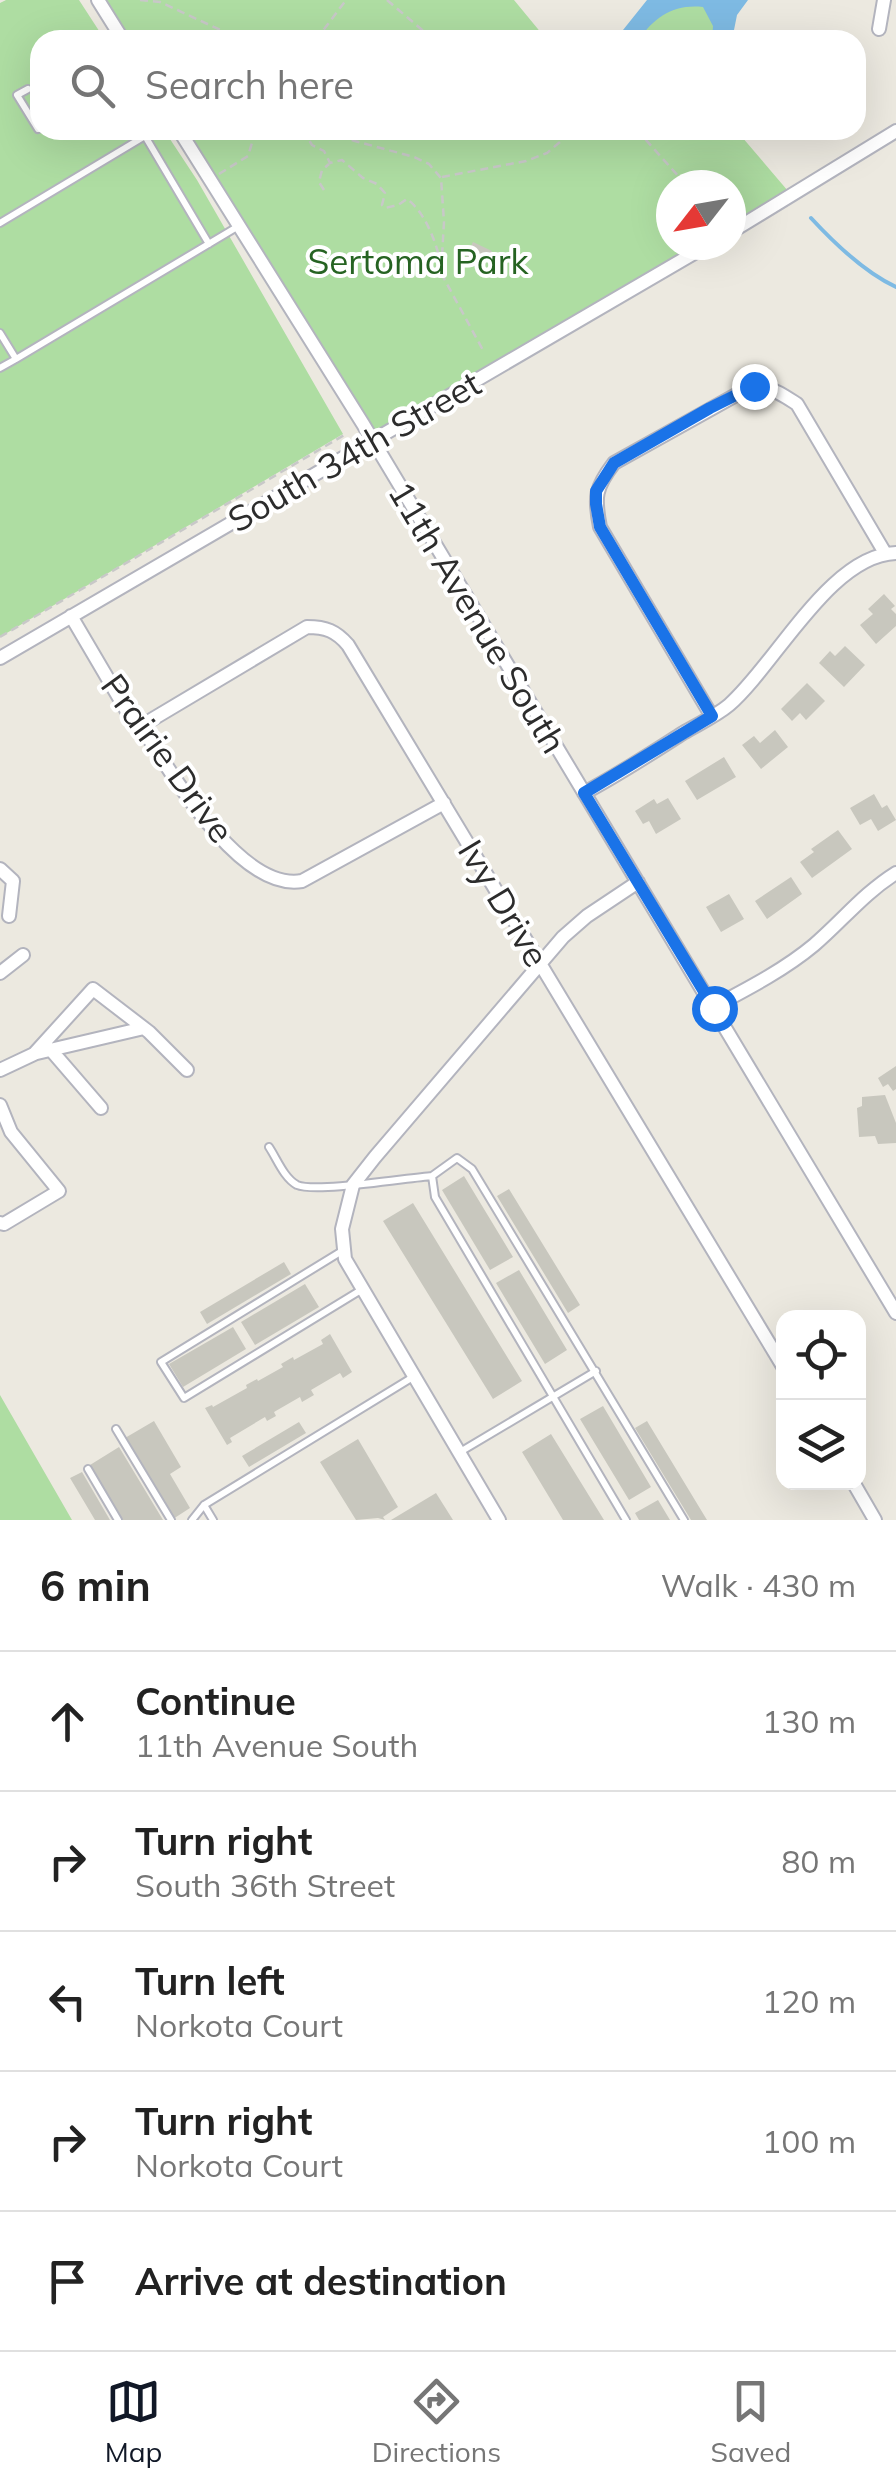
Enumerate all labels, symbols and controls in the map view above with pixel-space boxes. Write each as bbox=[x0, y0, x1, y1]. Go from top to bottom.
search box bbox=[30, 30, 866, 140]
icon: search bbox=[65, 58, 120, 113]
text: Search here bbox=[145, 61, 354, 109]
north arrow bbox=[656, 170, 746, 260]
park label: Sertoma Park bbox=[307, 239, 530, 283]
street label: South 34th Street bbox=[220, 361, 488, 541]
route end bbox=[732, 364, 778, 410]
street label: 11th Avenue South bbox=[379, 473, 577, 761]
street label: Prairie Drive bbox=[92, 665, 244, 851]
street label: Ivy Drive bbox=[449, 832, 559, 974]
route start bbox=[692, 986, 738, 1032]
map controls bbox=[776, 1310, 866, 1490]
button: locate bbox=[776, 1310, 866, 1400]
button: layers bbox=[776, 1400, 866, 1490]
text: 6 min bbox=[40, 1559, 151, 1612]
text: Walk · 430 m bbox=[661, 1565, 856, 1605]
text: Continue bbox=[135, 1677, 296, 1725]
icon: ahead bbox=[40, 1694, 95, 1749]
text: 130 m bbox=[762, 1701, 856, 1741]
text: 11th Avenue South bbox=[135, 1725, 418, 1765]
text: Turn right bbox=[135, 1817, 312, 1865]
icon: right bbox=[40, 1834, 95, 1889]
text: 80 m bbox=[781, 1841, 856, 1881]
text: South 36th Street bbox=[135, 1865, 395, 1905]
text: Turn left bbox=[135, 1957, 285, 2005]
icon: left bbox=[40, 1974, 95, 2029]
text: 120 m bbox=[762, 1981, 856, 2021]
text: Norkota Court bbox=[135, 2005, 343, 2045]
text: Turn right bbox=[135, 2097, 312, 2145]
icon: right bbox=[40, 2114, 95, 2169]
text: 100 m bbox=[762, 2121, 856, 2161]
text: Norkota Court bbox=[135, 2145, 343, 2185]
icon: arrive bbox=[40, 2254, 95, 2309]
text: Arrive at destination bbox=[135, 2257, 507, 2305]
tab: Map bbox=[105, 2374, 162, 2469]
tab: Directions bbox=[372, 2374, 501, 2469]
tab: Saved bbox=[710, 2374, 791, 2469]

